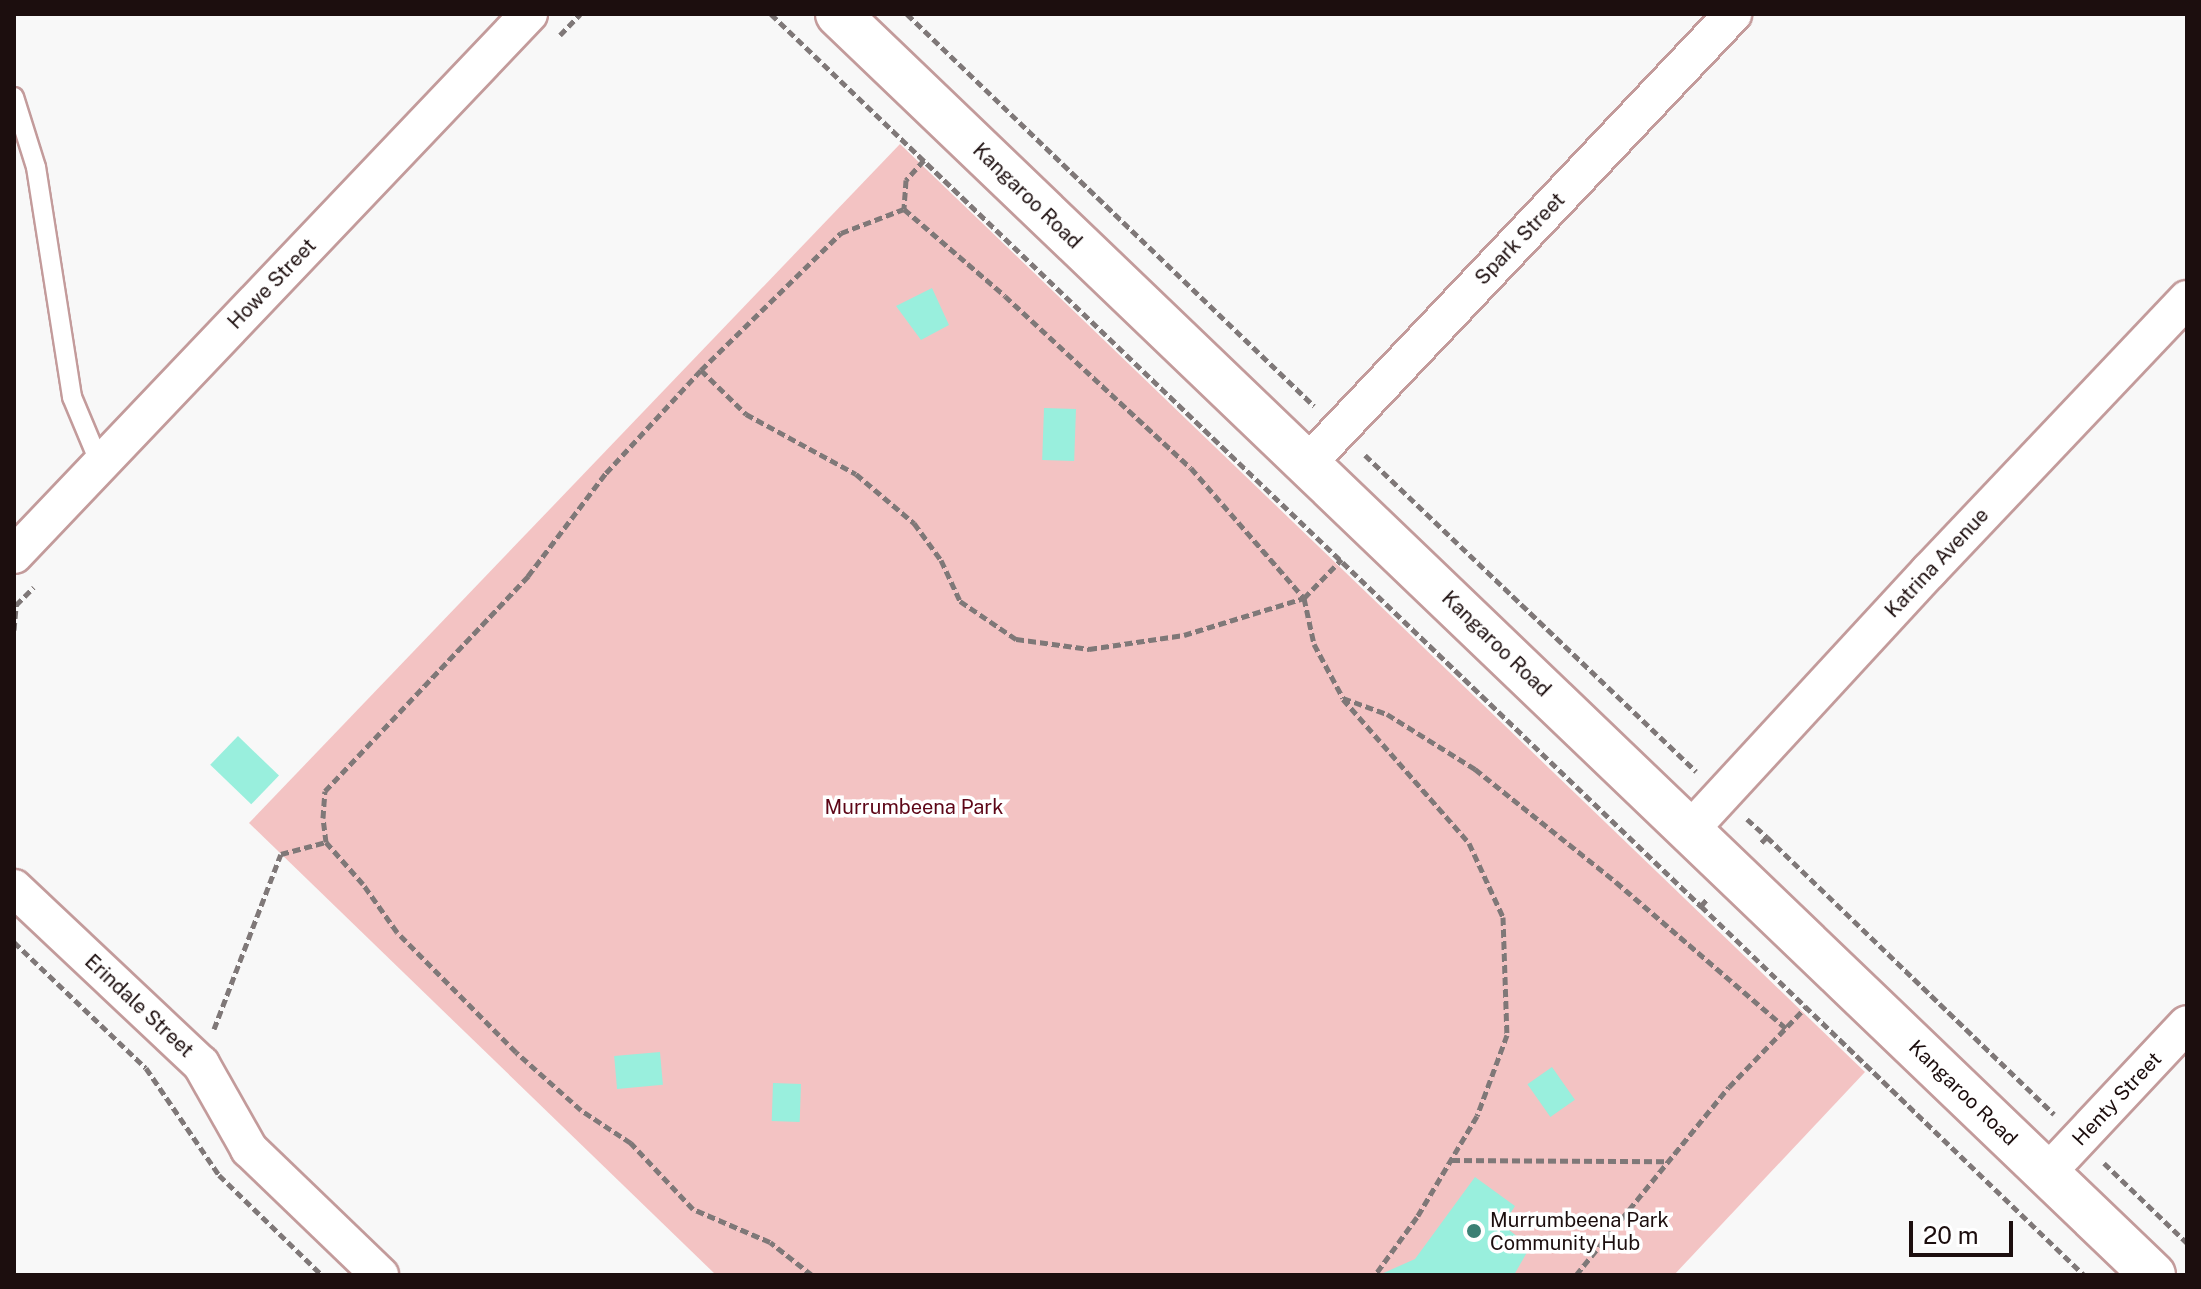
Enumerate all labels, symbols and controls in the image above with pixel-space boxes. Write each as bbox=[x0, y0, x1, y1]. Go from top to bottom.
street label: Kangaroo Road bbox=[968, 138, 1086, 254]
street label: Spark Street bbox=[1470, 188, 1570, 290]
street label: Howe Street bbox=[223, 234, 321, 334]
street label: Katrina Avenue bbox=[1880, 503, 1994, 623]
street label: Kangaroo Road bbox=[1437, 586, 1555, 702]
park label: Murrumbeena Park bbox=[825, 795, 1003, 819]
street label: Erindale Street bbox=[80, 950, 198, 1062]
street label: Kangaroo Road bbox=[1904, 1035, 2022, 1151]
street label: Henty Street bbox=[2068, 1047, 2166, 1151]
scale bar bbox=[1913, 1205, 2017, 1255]
place label: Murrumbeena Park Community Hub bbox=[1490, 1208, 1669, 1255]
text: 20 m bbox=[1923, 1221, 1979, 1249]
marker: Murrumbeena Park Community Hub bbox=[1465, 1222, 1483, 1240]

